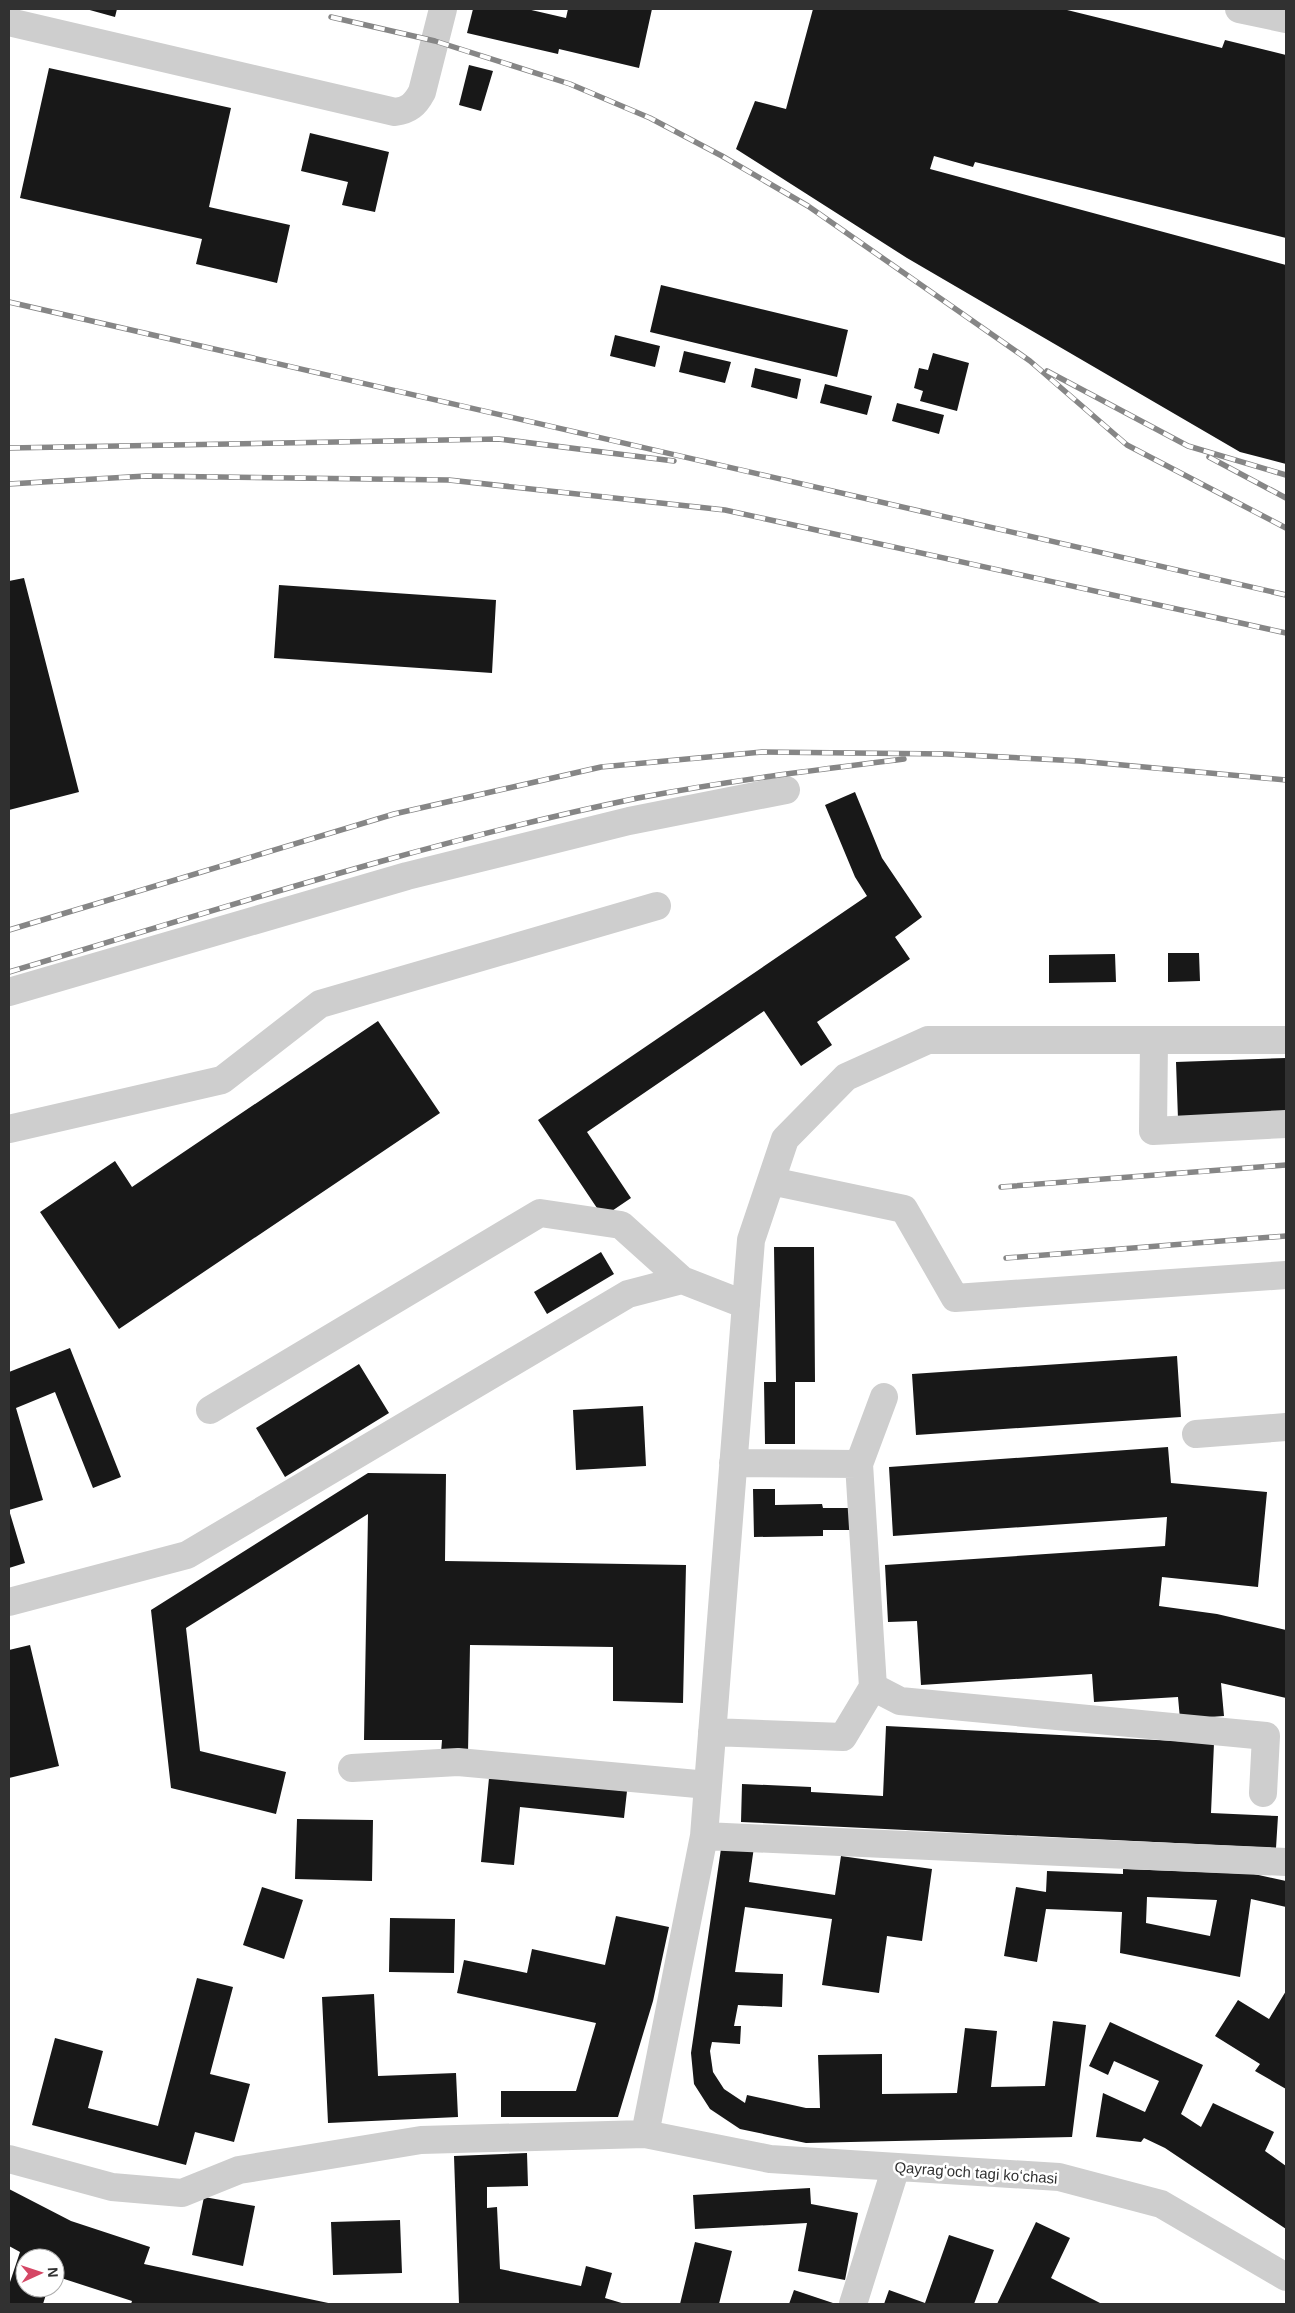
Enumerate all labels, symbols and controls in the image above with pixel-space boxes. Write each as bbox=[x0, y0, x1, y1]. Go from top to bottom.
street label: Qayragʻoch tagi koʻchasi bbox=[894, 2158, 1058, 2187]
north arrow bbox=[15, 2248, 65, 2298]
text: N bbox=[45, 2267, 61, 2278]

